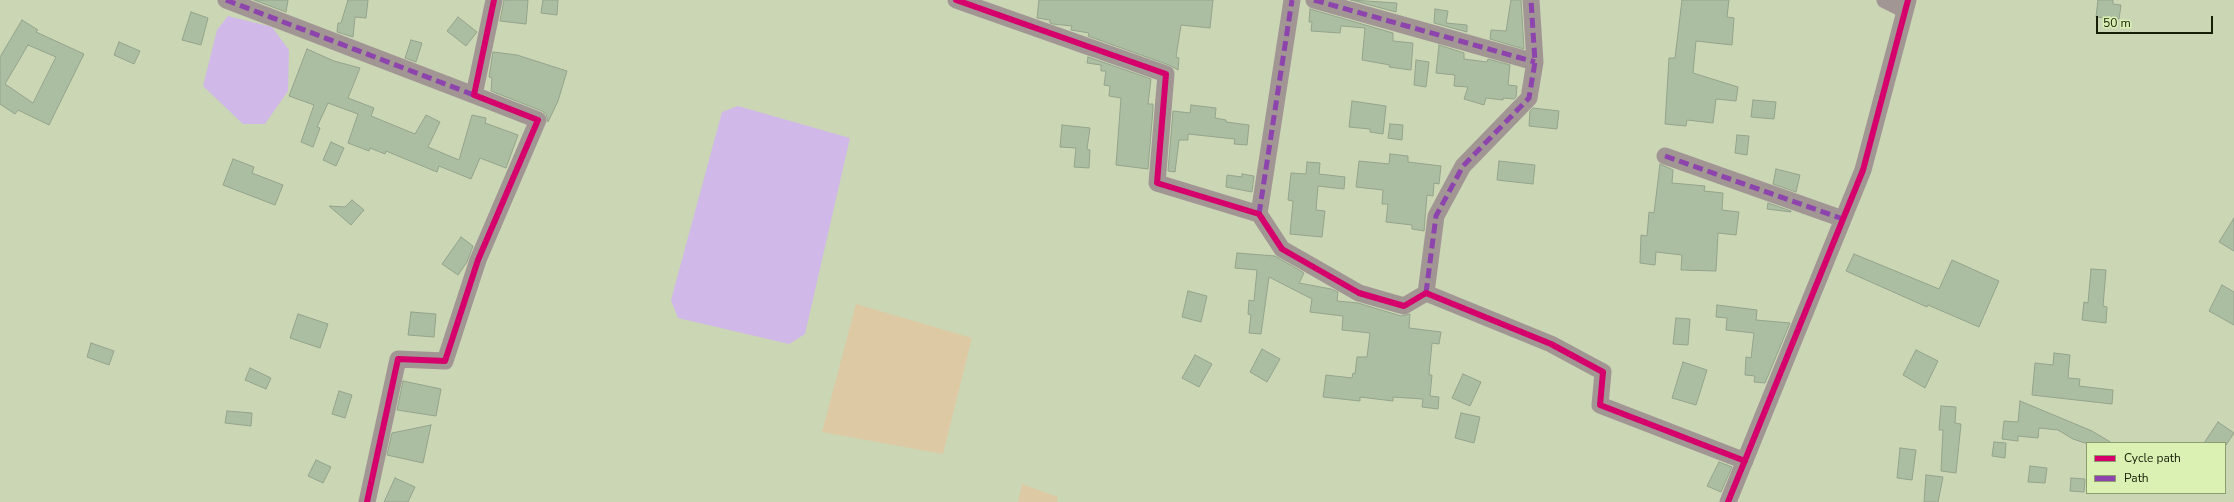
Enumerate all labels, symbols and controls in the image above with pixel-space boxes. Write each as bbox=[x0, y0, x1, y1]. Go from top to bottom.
scale bar bbox=[2098, 8, 2215, 34]
text: 50 m bbox=[2103, 15, 2131, 31]
legend bbox=[2086, 442, 2226, 494]
text: Cycle path bbox=[2124, 450, 2181, 466]
text: Path bbox=[2124, 470, 2149, 486]

